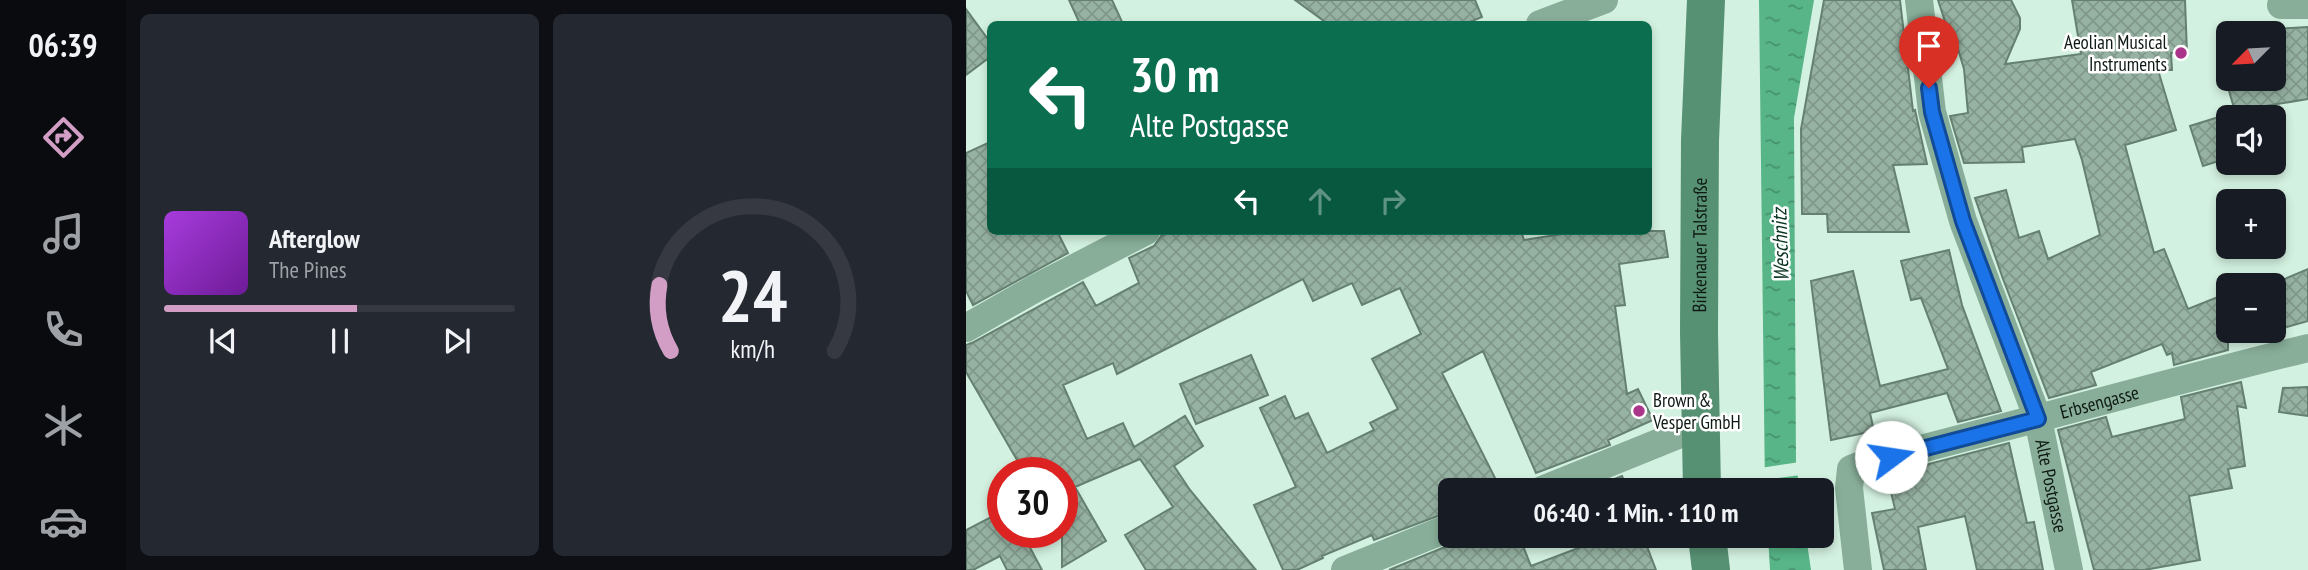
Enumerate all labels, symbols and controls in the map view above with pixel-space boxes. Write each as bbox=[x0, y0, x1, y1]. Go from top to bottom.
pin bbox=[1899, 16, 1959, 88]
north arrow bbox=[2216, 21, 2286, 91]
map controls bbox=[2216, 21, 2286, 343]
text: 06:39 bbox=[28, 24, 98, 66]
icon: arrive bbox=[1910, 27, 1948, 65]
place label: Aeolian Musical Instruments bbox=[2064, 30, 2168, 76]
text: 30 m bbox=[1130, 42, 1219, 106]
marker: Aeolian Musical Instruments bbox=[2173, 45, 2189, 61]
icon: left bbox=[1015, 49, 1106, 140]
text: Alte Postgasse bbox=[1130, 104, 1289, 146]
button: sound bbox=[2216, 105, 2286, 175]
icon: directions bbox=[39, 113, 88, 162]
street label: Birkenauer Talstraße bbox=[1687, 177, 1712, 312]
icon: left bbox=[1228, 182, 1266, 220]
icon: ahead bbox=[1301, 182, 1339, 220]
icon: right bbox=[1374, 182, 1412, 220]
button: + bbox=[2216, 189, 2286, 259]
water label: Weschnitz bbox=[1765, 206, 1795, 282]
icon: music bbox=[39, 209, 88, 258]
text: Afterglow bbox=[269, 222, 360, 255]
text: 24 bbox=[718, 247, 787, 341]
text: The Pines bbox=[269, 255, 347, 284]
button: − bbox=[2216, 273, 2286, 343]
icon: phone bbox=[39, 305, 88, 354]
icon: previous bbox=[204, 322, 242, 360]
icon: pause bbox=[321, 322, 359, 360]
icon: next bbox=[438, 322, 476, 360]
text: km/h bbox=[730, 333, 775, 365]
street label: Erbsengasse bbox=[2057, 380, 2142, 424]
place label: Brown & Vesper GmbH bbox=[1652, 388, 1741, 434]
icon: climate bbox=[39, 401, 88, 450]
marker: Brown & Vesper GmbH bbox=[1631, 403, 1647, 419]
position arrow bbox=[1854, 420, 1928, 494]
street label: Alte Postgasse bbox=[2030, 437, 2073, 535]
speed limit sign: 30 bbox=[987, 457, 1078, 548]
text: 06:40 · 1 Min. · 110 m bbox=[1534, 496, 1738, 529]
icon: car bbox=[39, 497, 88, 546]

